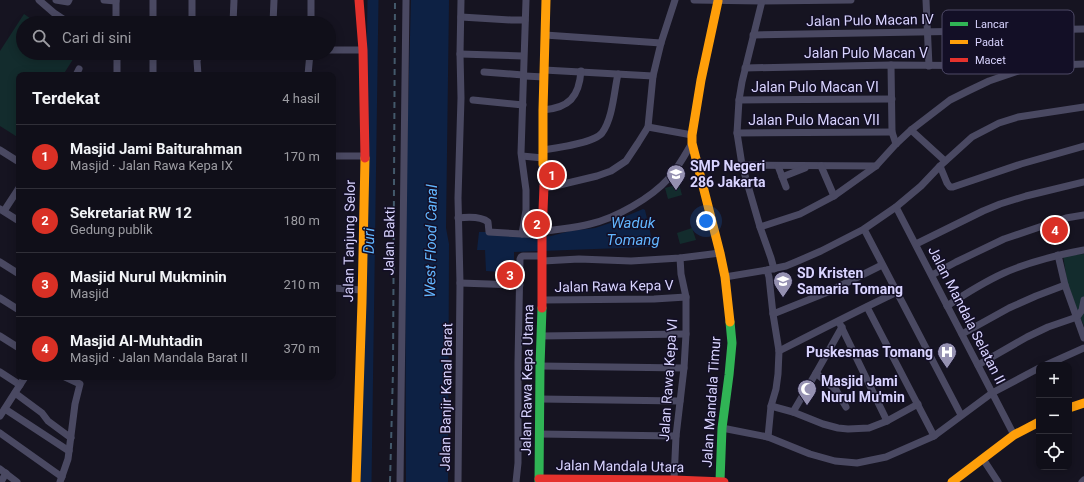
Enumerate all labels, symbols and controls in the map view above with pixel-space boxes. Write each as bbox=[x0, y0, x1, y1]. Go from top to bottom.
legend bbox=[942, 10, 1074, 74]
street label: Jalan Pulo Macan IV bbox=[806, 11, 934, 29]
search box bbox=[16, 16, 336, 60]
text: Lancar bbox=[975, 18, 1009, 31]
icon: search bbox=[30, 27, 52, 49]
text: Cari di sini bbox=[62, 29, 132, 47]
text: Padat bbox=[975, 36, 1004, 49]
street label: Jalan Pulo Macan V bbox=[804, 45, 928, 61]
text: Macet bbox=[975, 54, 1006, 67]
street label: Jalan Pulo Macan VI bbox=[751, 79, 879, 95]
text: Terdekat bbox=[32, 88, 100, 108]
text: 4 hasil bbox=[282, 91, 320, 106]
street label: Jalan Pulo Macan VII bbox=[748, 112, 880, 128]
text: Masjid Jami Baiturahman bbox=[70, 140, 242, 158]
text: 1 bbox=[41, 149, 49, 164]
text: 170 m bbox=[283, 149, 320, 164]
text: Masjid · Jalan Rawa Kepa IX bbox=[70, 158, 233, 173]
place label: SMP Negeri 286 Jakarta bbox=[690, 158, 766, 190]
pin: 1 bbox=[539, 160, 565, 190]
school or university icon: SMP Negeri 286 Jakarta bbox=[665, 163, 687, 191]
street label: Jalan Tanjung Selor bbox=[340, 180, 358, 302]
water label: West Flood Canal bbox=[421, 184, 441, 298]
text: Sekretariat RW 12 bbox=[70, 204, 192, 222]
street label: Jalan Bakti bbox=[380, 206, 398, 276]
pin: 2 bbox=[524, 209, 550, 239]
your location bbox=[696, 211, 716, 231]
text: 2 bbox=[41, 213, 49, 228]
text: 180 m bbox=[283, 213, 320, 228]
water label: Waduk Tomang bbox=[606, 214, 660, 249]
pin: 4 bbox=[1042, 215, 1068, 245]
text: Gedung publik bbox=[70, 222, 153, 237]
water label: Duri bbox=[360, 227, 378, 254]
street label: Jalan Mandala Selatan II bbox=[925, 243, 1009, 387]
pin: 3 bbox=[497, 260, 523, 290]
place label: SD Kristen Samaria Tomang bbox=[797, 265, 903, 297]
text: Masjid Nurul Mukminin bbox=[70, 268, 227, 286]
school or university icon: SD Kristen Samaria Tomang bbox=[772, 270, 794, 298]
text: 3 bbox=[41, 277, 49, 292]
text: 210 m bbox=[283, 277, 320, 292]
street label: Jalan Rawa Kepa V bbox=[554, 277, 674, 295]
text: Masjid bbox=[70, 286, 109, 301]
street label: Jalan Rawa Kepa Utama bbox=[518, 304, 536, 456]
street label: Jalan Rawa Kepa VI bbox=[656, 318, 680, 442]
street label: Jalan Banjir Kanal Barat bbox=[437, 322, 455, 471]
text: Masjid Al-Muhtadin bbox=[70, 332, 203, 350]
street label: Jalan Mandala Timur bbox=[698, 336, 724, 468]
text: 4 bbox=[41, 341, 49, 356]
text: 370 m bbox=[283, 341, 320, 356]
hospital icon: Puskesmas Tomang bbox=[936, 341, 958, 369]
place label: Puskesmas Tomang bbox=[806, 344, 933, 360]
text: Masjid · Jalan Mandala Barat II bbox=[70, 350, 248, 365]
map controls bbox=[1036, 362, 1072, 470]
button: + bbox=[1036, 362, 1072, 398]
place label: Masjid Jami Nurul Mu'min bbox=[821, 373, 905, 405]
mosque icon: Masjid Jami Nurul Mu'min bbox=[796, 378, 818, 406]
button: − bbox=[1036, 398, 1072, 434]
button: locate bbox=[1036, 434, 1072, 470]
street label: Jalan Mandala Utara bbox=[556, 457, 684, 475]

